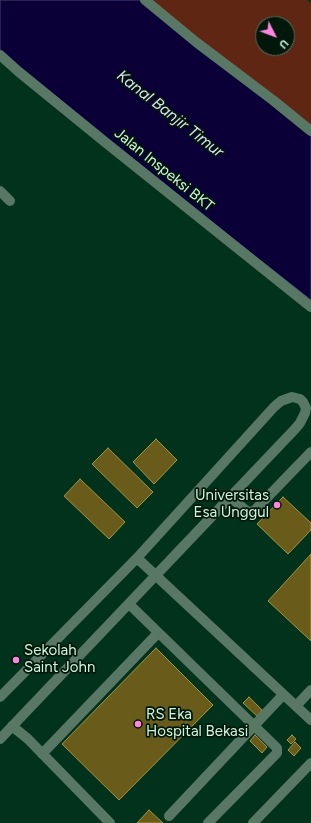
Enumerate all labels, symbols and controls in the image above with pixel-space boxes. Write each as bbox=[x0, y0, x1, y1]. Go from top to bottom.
north arrow bbox=[255, 16, 295, 56]
text: U bbox=[276, 36, 291, 51]
water label: Kanal Banjir Timur bbox=[113, 66, 227, 162]
street label: Jalan Inspeksi BKT bbox=[111, 124, 217, 216]
place label: Universitas Esa Unggul bbox=[194, 487, 269, 522]
marker: Universitas Esa Unggul bbox=[272, 500, 282, 510]
place label: Sekolah Saint John bbox=[24, 642, 95, 677]
marker: Sekolah Saint John bbox=[11, 655, 21, 665]
place label: RS Eka Hospital Bekasi bbox=[146, 706, 248, 741]
marker: RS Eka Hospital Bekasi bbox=[133, 719, 143, 729]

